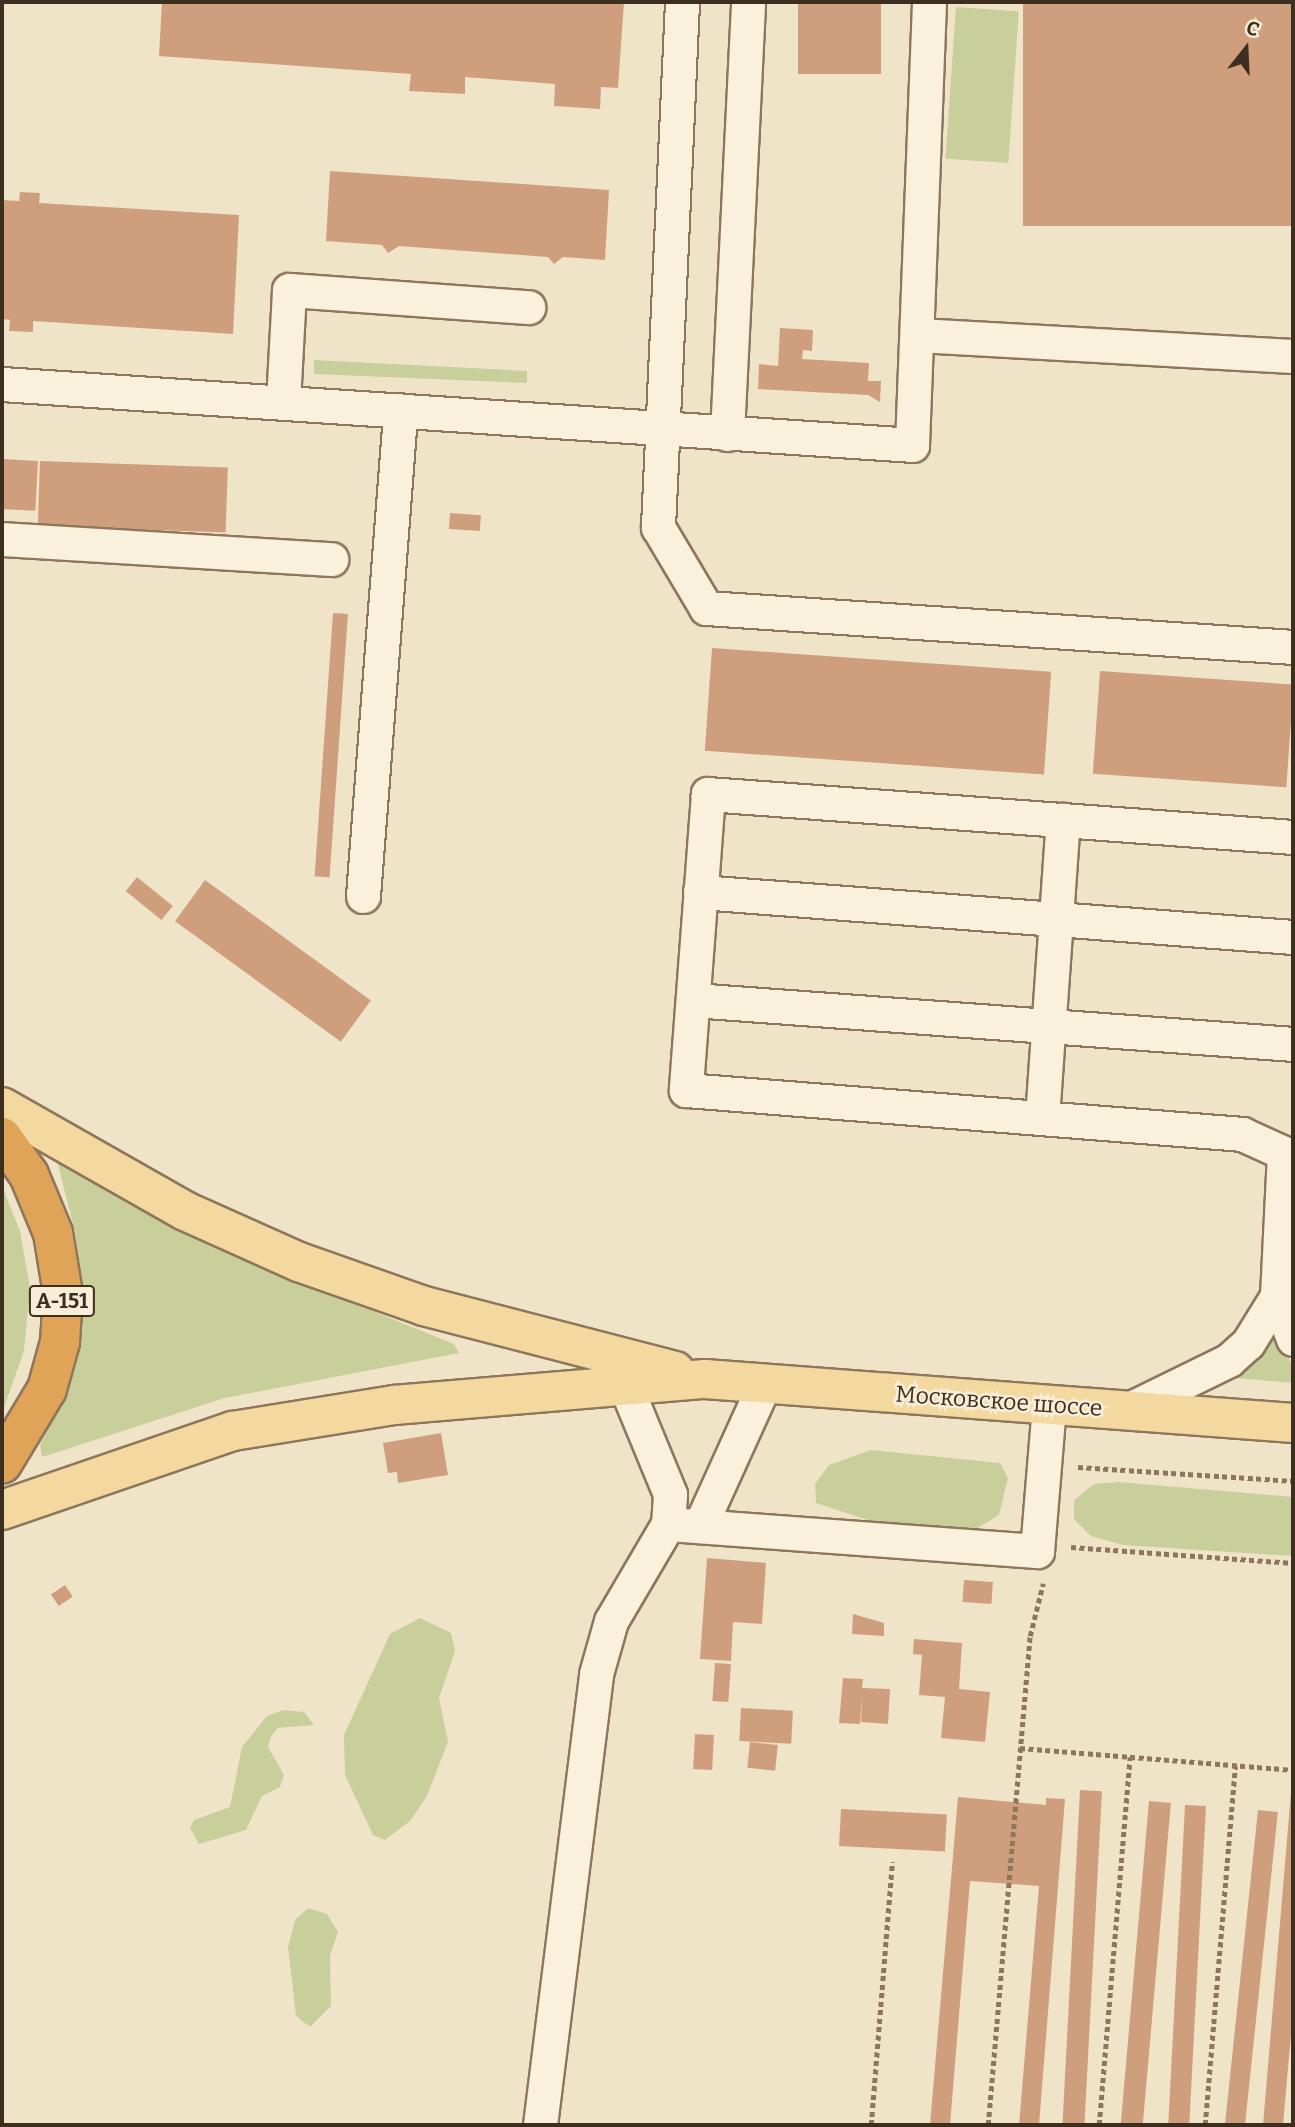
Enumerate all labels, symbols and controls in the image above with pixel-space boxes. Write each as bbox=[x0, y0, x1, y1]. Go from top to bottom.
north arrow bbox=[1211, 14, 1281, 84]
text: С bbox=[1243, 16, 1262, 41]
road number: А-151 bbox=[29, 1284, 95, 1318]
street label: Московское шоссе bbox=[895, 1380, 1103, 1422]

